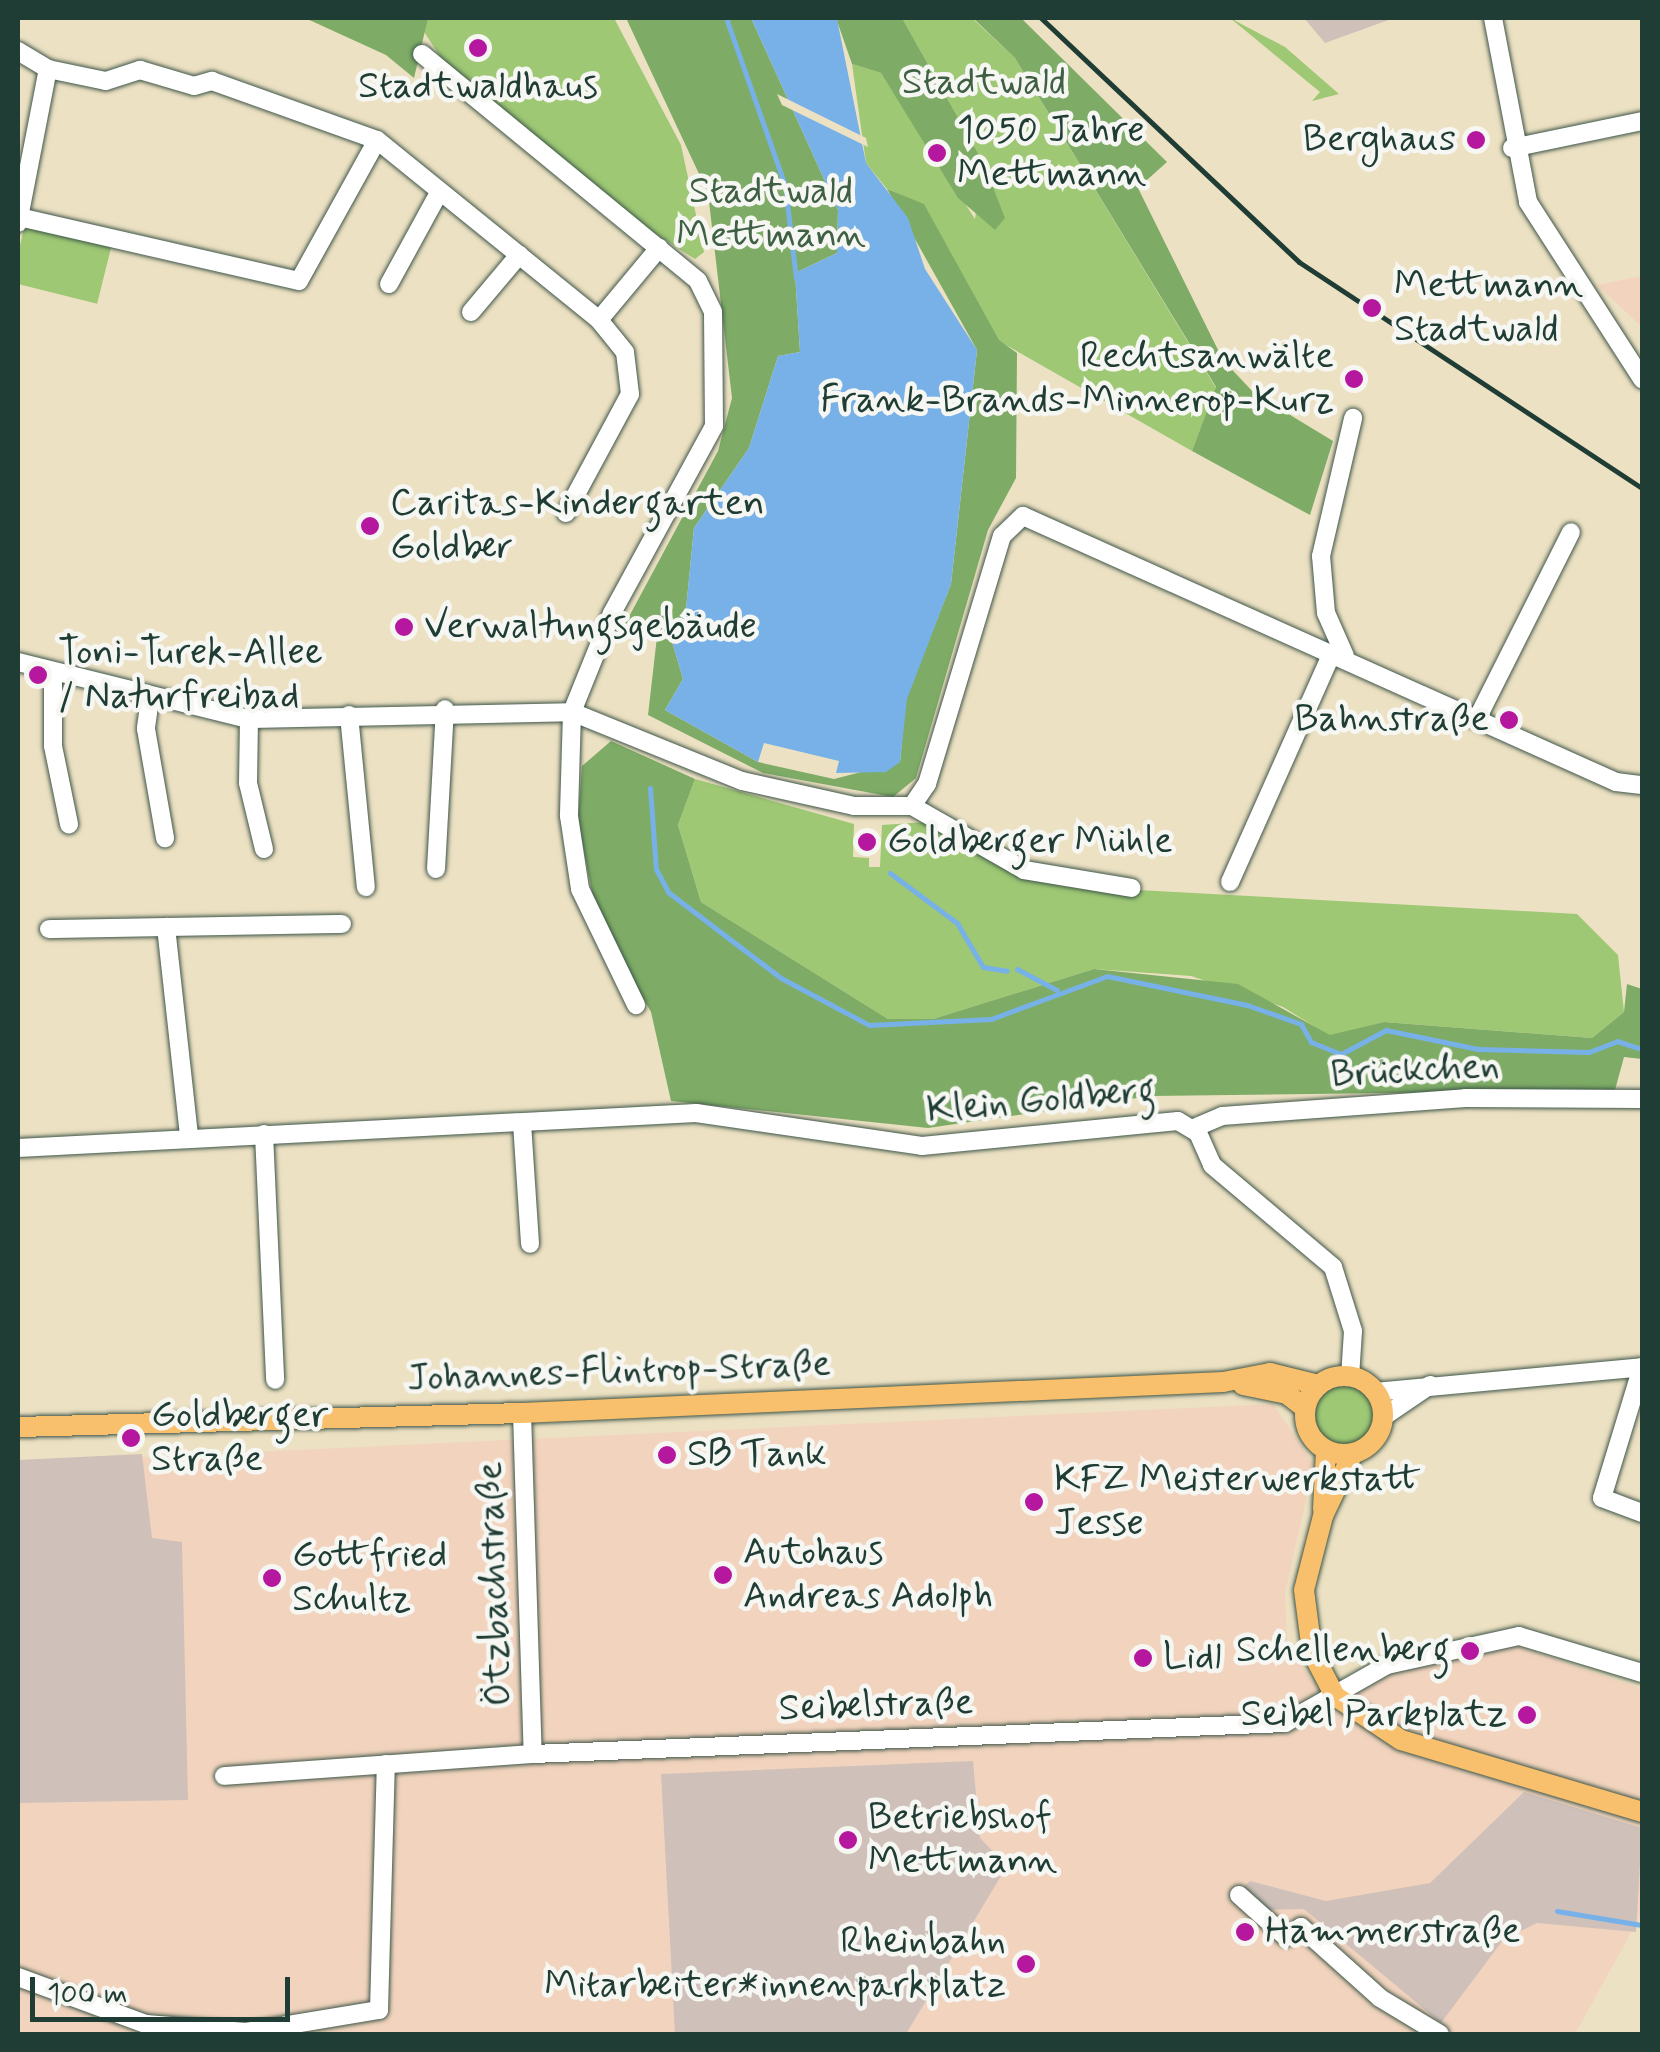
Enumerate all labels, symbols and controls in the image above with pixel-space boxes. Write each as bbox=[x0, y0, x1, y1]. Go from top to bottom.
marker: Stadtwaldhaus bbox=[467, 37, 489, 59]
park label: Stadtwald bbox=[902, 60, 1066, 106]
place label: Stadtwaldhaus bbox=[358, 64, 598, 110]
place label: 1050 Jahre Mettmann bbox=[957, 108, 1146, 198]
place label: Berghaus bbox=[1303, 117, 1456, 163]
marker: Berghaus bbox=[1465, 129, 1487, 151]
marker: 1050 Jahre Mettmann bbox=[926, 142, 948, 164]
park label: Stadtwald Mettmann bbox=[676, 169, 866, 258]
place label: Mettmann Stadtwald bbox=[1394, 263, 1583, 352]
marker: Mettmann Stadtwald bbox=[1359, 295, 1385, 321]
place label: Rechtsanwälte Frank-Brands-Minnerop-Kurz bbox=[820, 334, 1334, 424]
marker: Rechtsanwälte Frank-Brands-Minnerop-Kurz bbox=[1343, 368, 1365, 390]
place label: Caritas-Kindergarten Goldber bbox=[390, 481, 765, 570]
marker: Caritas-Kindergarten Goldber bbox=[359, 515, 381, 537]
place label: Verwaltungsgebäude bbox=[424, 604, 757, 650]
marker: Verwaltungsgebäude bbox=[393, 616, 415, 638]
place label: Toni-Turek-Allee / Naturfreibad bbox=[58, 630, 323, 719]
marker: Toni-Turek-Allee / Naturfreibad bbox=[27, 664, 49, 686]
place label: Bahnstraße bbox=[1294, 697, 1489, 743]
marker: Bahnstraße bbox=[1498, 709, 1520, 731]
place label: Goldberger Mühle bbox=[887, 819, 1173, 865]
marker: Goldberger Mühle bbox=[856, 831, 878, 853]
street label: Brückchen bbox=[1329, 1044, 1501, 1098]
street label: Klein Goldberg bbox=[923, 1068, 1159, 1134]
street label: Johannes-Flintrop-Straße bbox=[406, 1342, 832, 1402]
place label: Goldberger Straße bbox=[151, 1393, 328, 1482]
marker: Goldberger Straße bbox=[120, 1427, 142, 1449]
place label: SB Tank bbox=[687, 1432, 818, 1478]
marker: SB Tank bbox=[656, 1444, 678, 1466]
place label: KFZ Meisterwerkstatt Jesse bbox=[1054, 1457, 1421, 1546]
street label: Ötzbachstraße bbox=[468, 1461, 522, 1707]
marker: KFZ Meisterwerkstatt Jesse bbox=[1023, 1491, 1045, 1513]
place label: Autohaus Andreas Adolph bbox=[743, 1530, 992, 1620]
place label: Gottfried Schultz bbox=[292, 1533, 447, 1622]
marker: Autohaus Andreas Adolph bbox=[712, 1564, 734, 1586]
marker: Gottfried Schultz bbox=[261, 1567, 283, 1589]
place label: Schellenberg bbox=[1236, 1628, 1450, 1674]
place label: Lidl bbox=[1163, 1635, 1222, 1681]
marker: Schellenberg bbox=[1459, 1640, 1481, 1662]
marker: Lidl bbox=[1132, 1647, 1154, 1669]
street label: Seibelstraße bbox=[778, 1680, 974, 1732]
place label: Seibel Parkplatz bbox=[1249, 1692, 1507, 1738]
marker: Seibel Parkplatz bbox=[1516, 1704, 1538, 1726]
place label: Betriebshof Mettmann bbox=[868, 1795, 1057, 1885]
marker: Betriebshof Mettmann bbox=[837, 1829, 859, 1851]
place label: Hammerstraße bbox=[1265, 1909, 1521, 1955]
place label: Rheinbahn Mitarbeiter*innenparkplatz bbox=[544, 1919, 1006, 2008]
marker: Hammerstraße bbox=[1234, 1921, 1256, 1943]
marker: Rheinbahn Mitarbeiter*innenparkplatz bbox=[1015, 1953, 1037, 1975]
scale bar bbox=[35, 1957, 295, 2019]
text: 100 m bbox=[47, 1975, 128, 2014]

